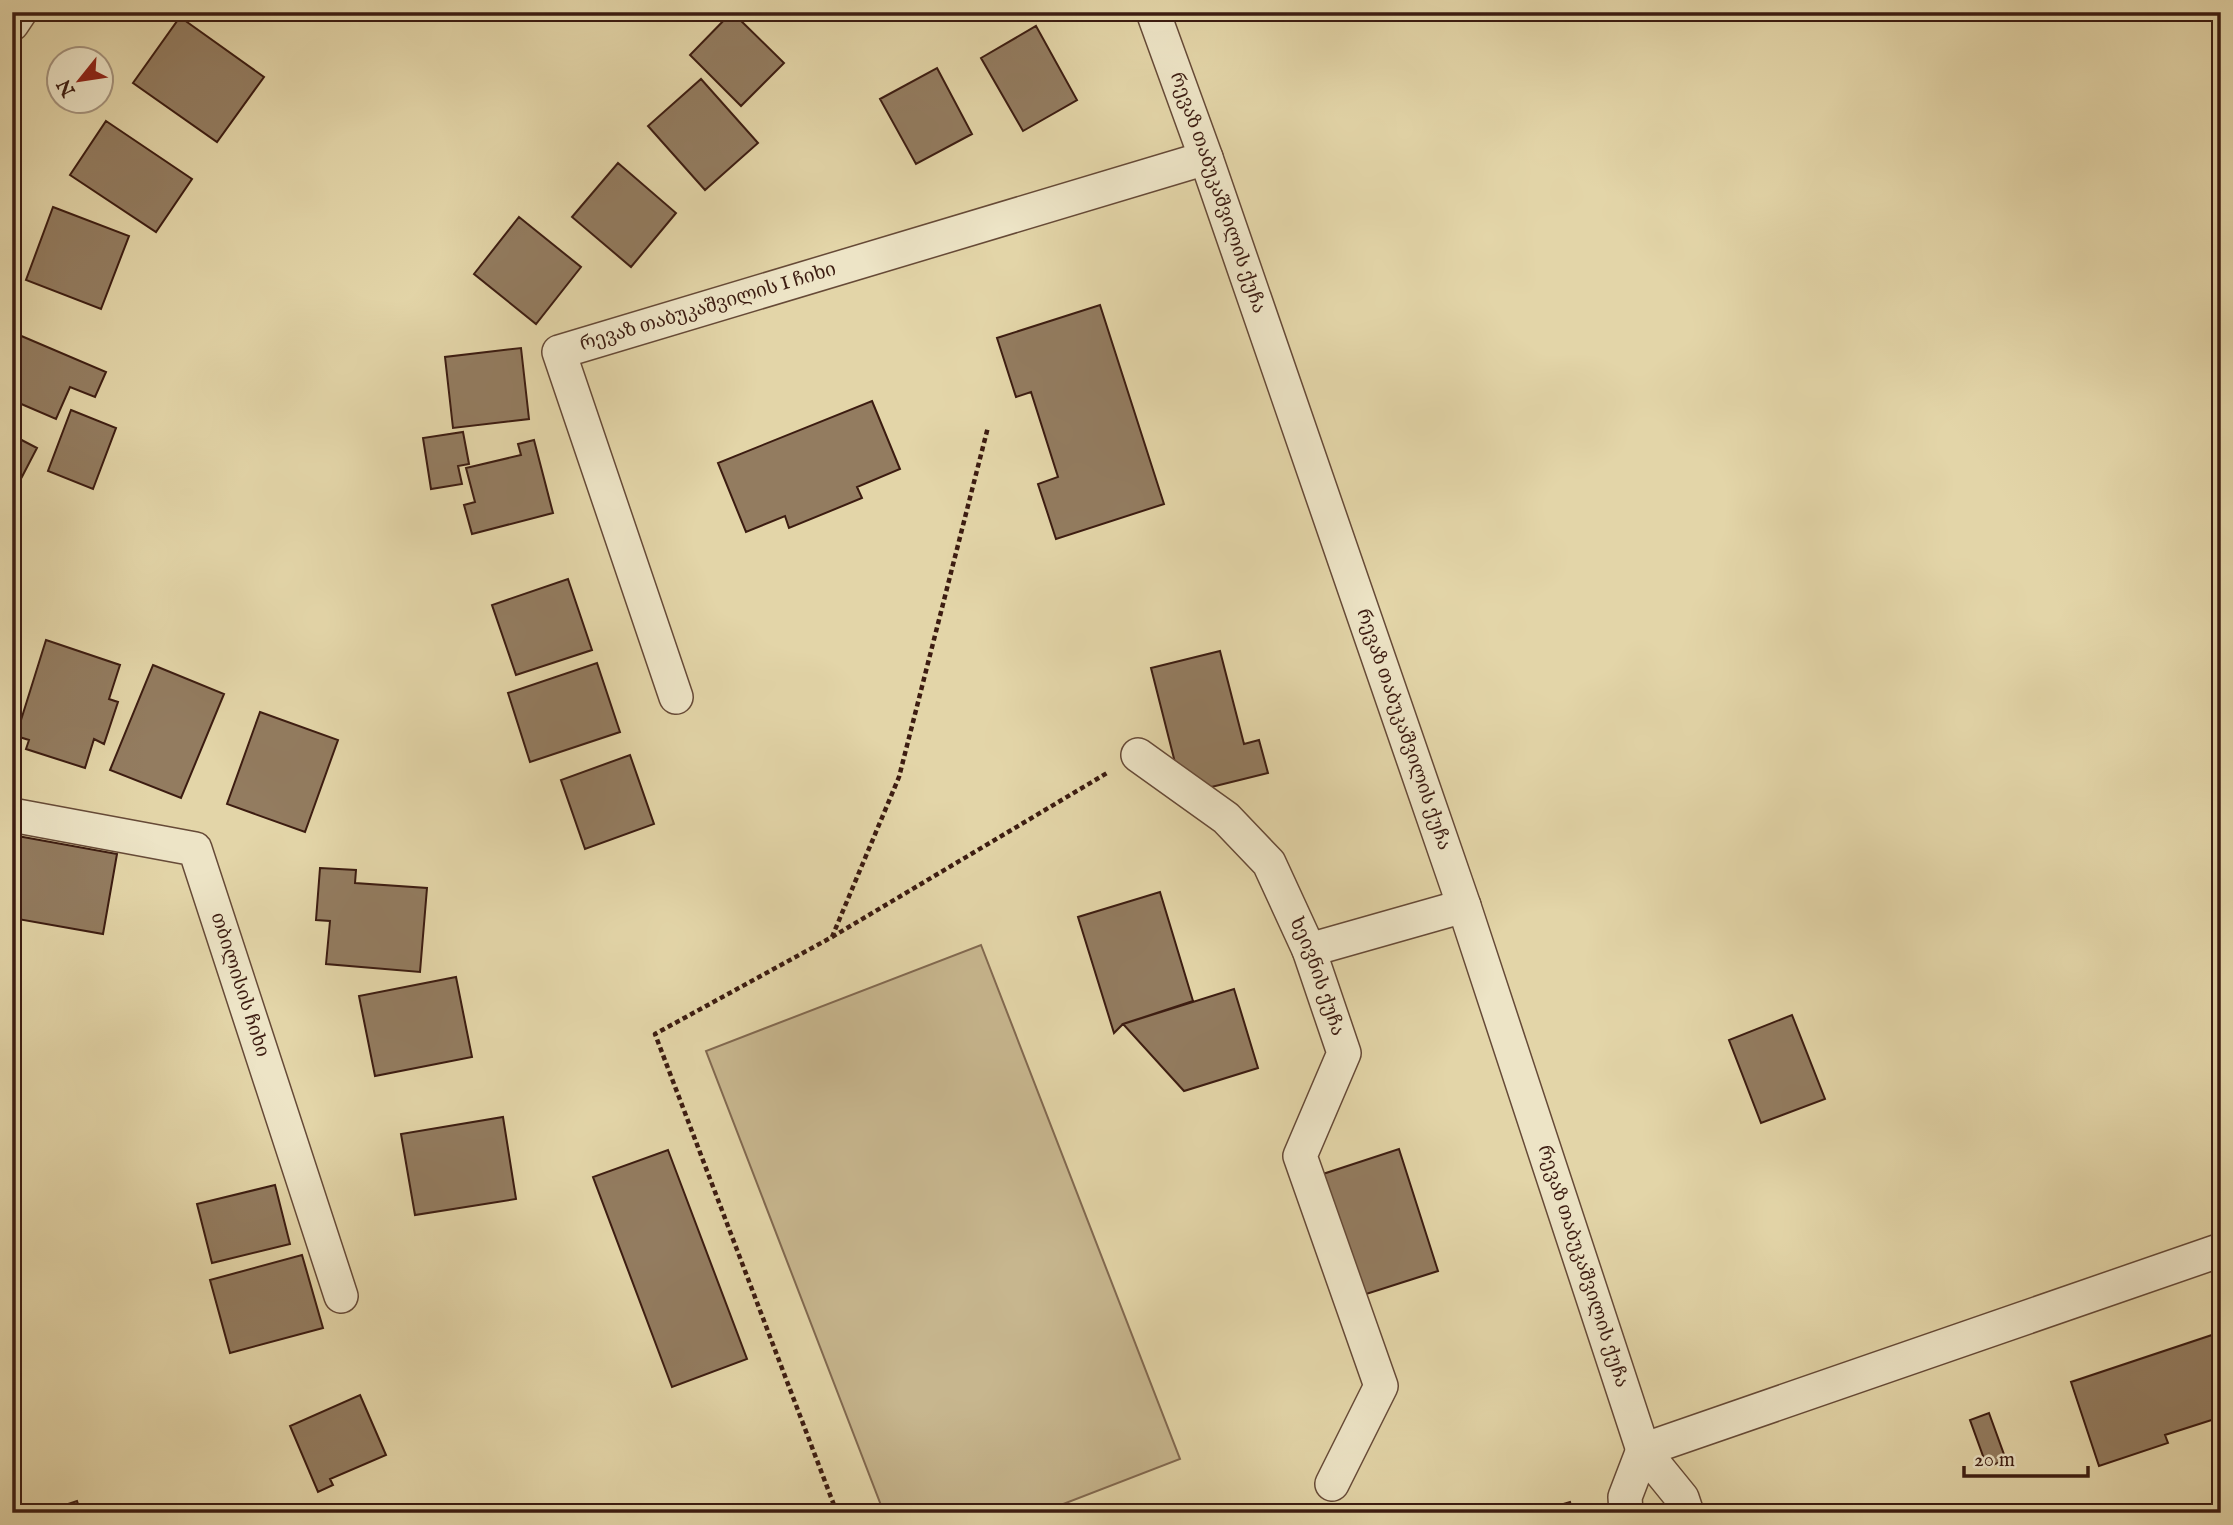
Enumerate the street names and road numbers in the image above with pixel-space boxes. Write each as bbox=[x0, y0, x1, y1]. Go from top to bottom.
street label: რევაზ თაბუკაშვილის ქუჩა bbox=[1164, 69, 1271, 317]
street label: რევაზ თაბუკაშვილის I ჩიხი bbox=[577, 258, 839, 357]
street label: რევაზ თაბუკაშვილის ქუჩა bbox=[1350, 606, 1456, 854]
street label: თბილისის ჩიხი bbox=[205, 909, 274, 1060]
street label: ხეივნის ქუჩა bbox=[1284, 913, 1349, 1039]
street label: რევაზ თაბუკაშვილის ქუჩა bbox=[1532, 1142, 1634, 1391]

